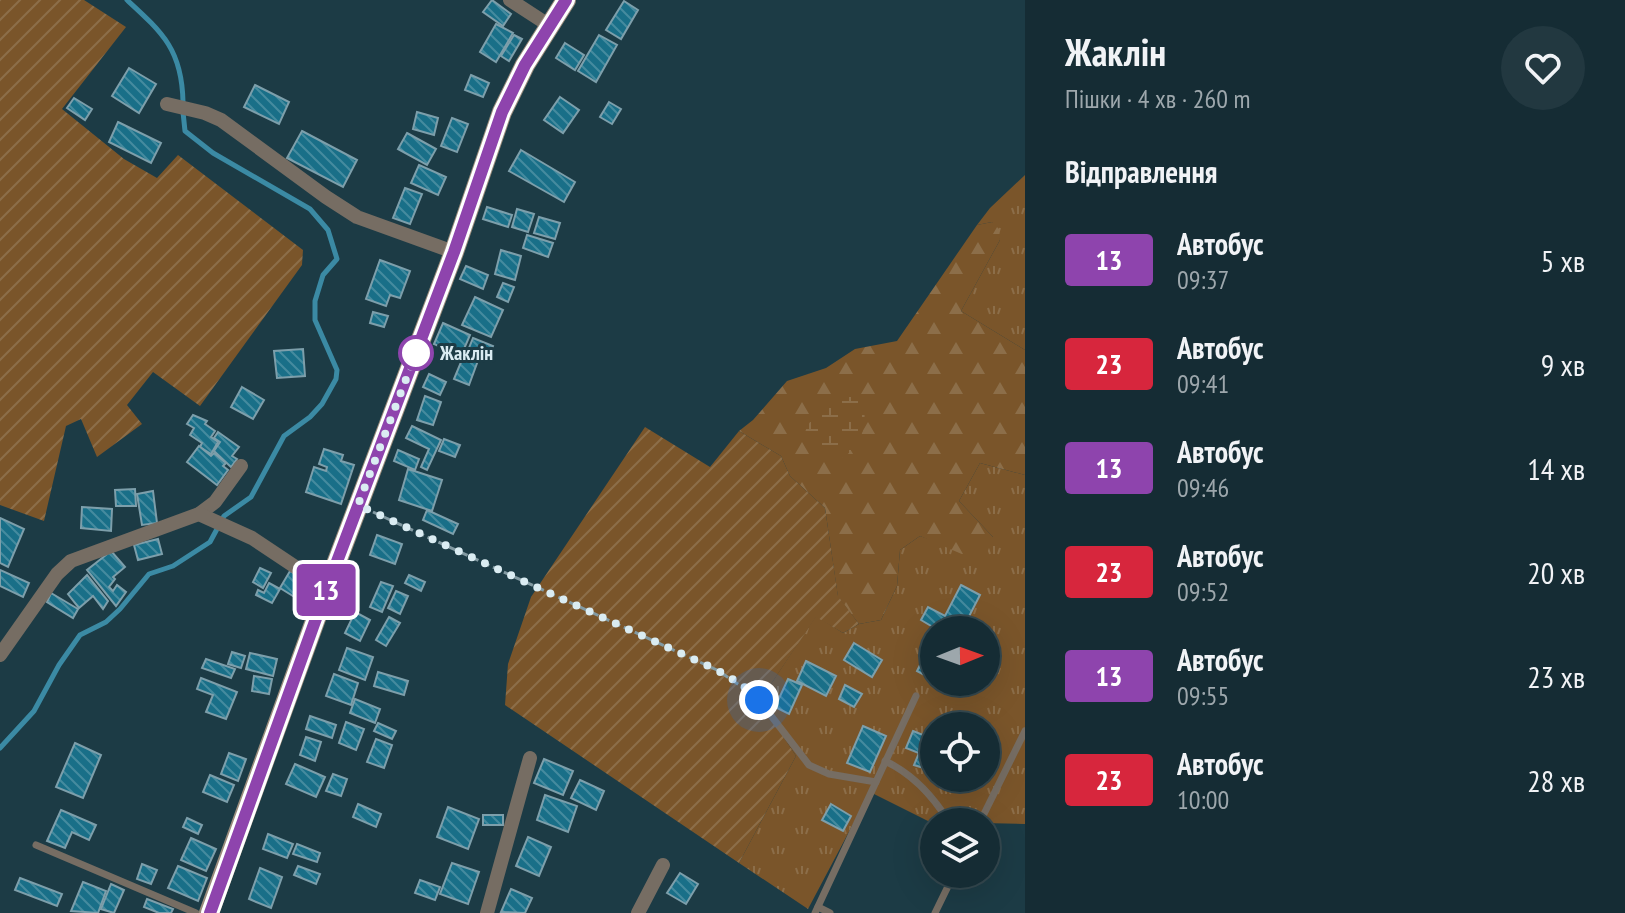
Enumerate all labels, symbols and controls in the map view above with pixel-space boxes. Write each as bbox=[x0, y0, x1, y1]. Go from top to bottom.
button: heart bbox=[1501, 26, 1585, 110]
text: Жаклін bbox=[1065, 27, 1166, 76]
text: Пішки · 4 хв · 260 m bbox=[1065, 82, 1250, 115]
text: Відправлення bbox=[1065, 152, 1217, 191]
text: Автобус bbox=[1177, 224, 1264, 263]
text: 13 bbox=[1096, 241, 1122, 278]
text: 5 хв bbox=[1541, 241, 1585, 280]
text: 09:37 bbox=[1177, 263, 1229, 296]
text: Автобус bbox=[1177, 328, 1264, 367]
marker: Жаклін bbox=[399, 336, 433, 370]
place label: Жаклін bbox=[439, 340, 493, 366]
text: 23 bbox=[1096, 345, 1122, 382]
text: 9 хв bbox=[1541, 345, 1585, 384]
text: 09:41 bbox=[1177, 367, 1229, 400]
text: Автобус bbox=[1177, 432, 1264, 471]
text: 13 bbox=[1096, 449, 1122, 486]
text: 14 хв bbox=[1527, 449, 1585, 488]
text: 09:46 bbox=[1177, 471, 1229, 504]
text: Автобус bbox=[1177, 536, 1264, 575]
text: 23 bbox=[1096, 553, 1122, 590]
text: 20 хв bbox=[1527, 553, 1585, 592]
line badge: 13 bbox=[290, 564, 362, 616]
text: 13 bbox=[313, 571, 339, 608]
text: 09:52 bbox=[1177, 575, 1229, 608]
north arrow bbox=[920, 616, 1000, 696]
map controls bbox=[920, 616, 1000, 888]
text: Автобус bbox=[1177, 640, 1264, 679]
text: 13 bbox=[1096, 657, 1122, 694]
text: 23 хв bbox=[1527, 657, 1585, 696]
text: 09:55 bbox=[1177, 679, 1229, 712]
your location bbox=[739, 680, 779, 720]
button: locate bbox=[920, 712, 1000, 792]
text: Автобус bbox=[1177, 744, 1264, 783]
text: 23 bbox=[1096, 761, 1122, 798]
text: 28 хв bbox=[1527, 761, 1585, 800]
text: 10:00 bbox=[1177, 783, 1229, 816]
button: layers bbox=[920, 808, 1000, 888]

